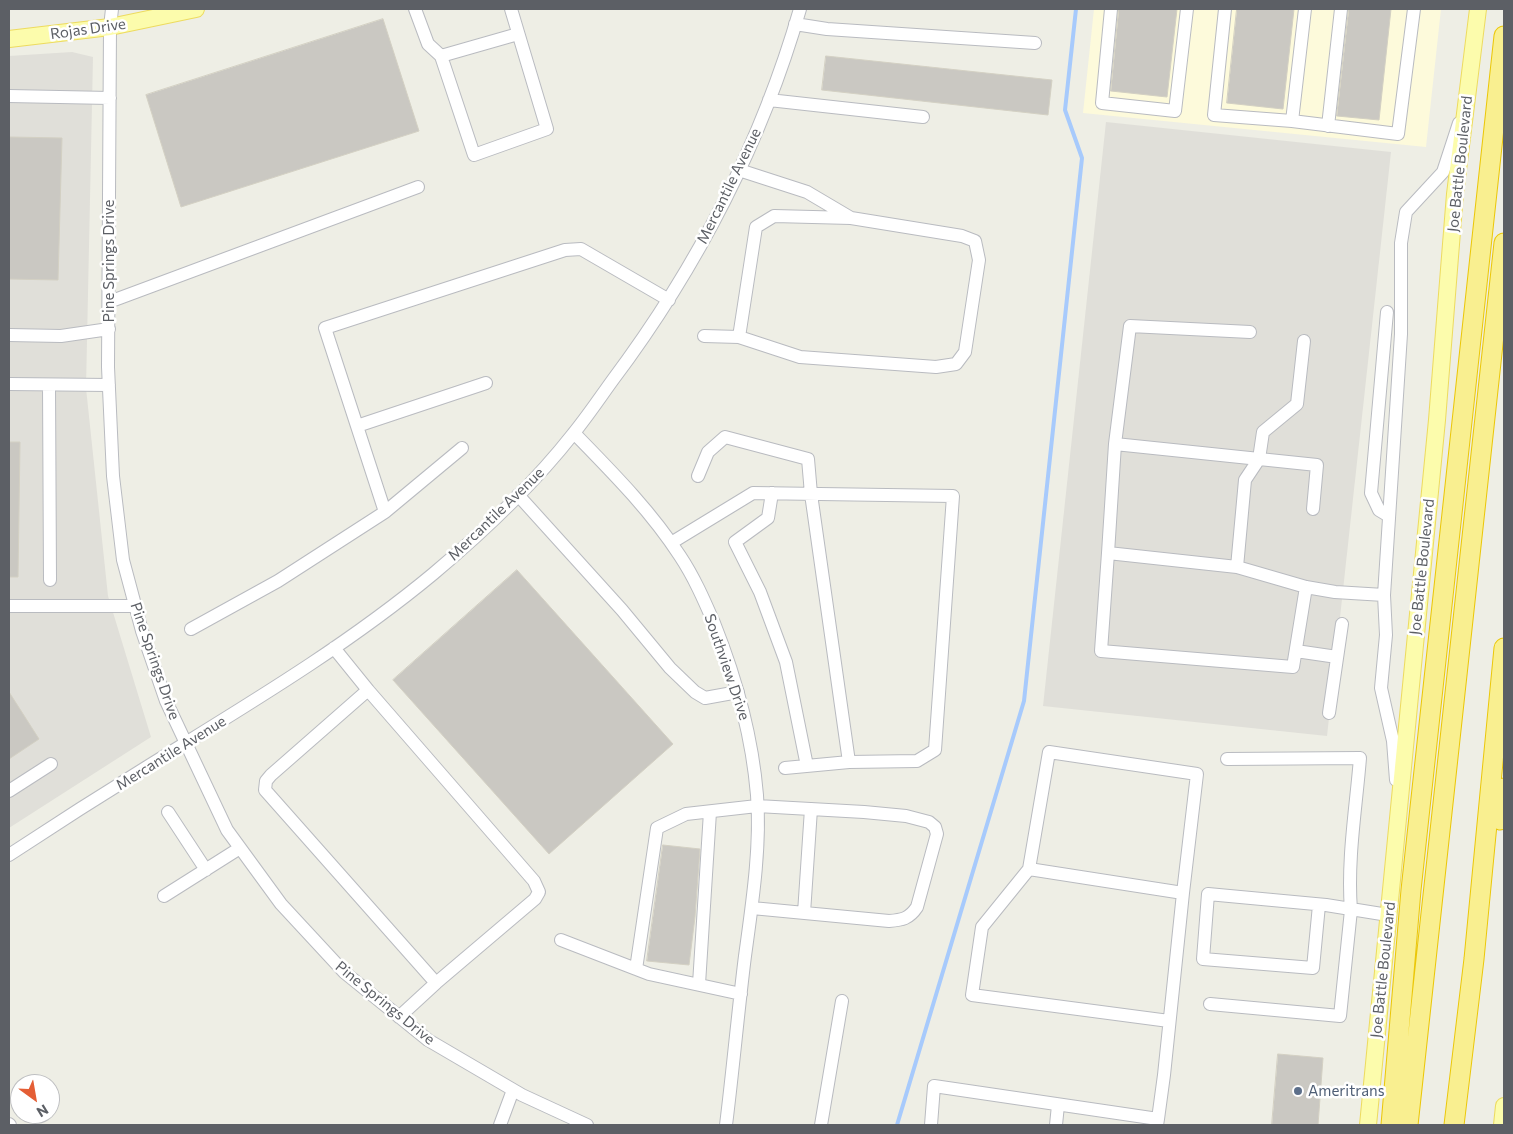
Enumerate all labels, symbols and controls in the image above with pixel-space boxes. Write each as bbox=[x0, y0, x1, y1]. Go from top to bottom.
street label: Rojas Drive bbox=[49, 15, 127, 43]
street label: Joe Battle Boulevard bbox=[1444, 95, 1476, 233]
street label: Mercantile Avenue bbox=[693, 125, 765, 247]
street label: Pine Springs Drive bbox=[100, 200, 118, 322]
street label: Mercantile Avenue bbox=[444, 464, 548, 564]
street label: Joe Battle Boulevard bbox=[1406, 498, 1438, 636]
street label: Pine Springs Drive bbox=[126, 600, 184, 722]
street label: Southview Drive bbox=[700, 612, 754, 722]
street label: Mercantile Avenue bbox=[113, 712, 229, 794]
street label: Joe Battle Boulevard bbox=[1367, 901, 1399, 1039]
street label: Pine Springs Drive bbox=[332, 957, 438, 1049]
north arrow bbox=[10, 1074, 60, 1124]
place label: Ameritrans bbox=[1308, 1082, 1384, 1100]
marker: Ameritrans bbox=[1292, 1085, 1304, 1097]
text: N bbox=[34, 1101, 52, 1121]

